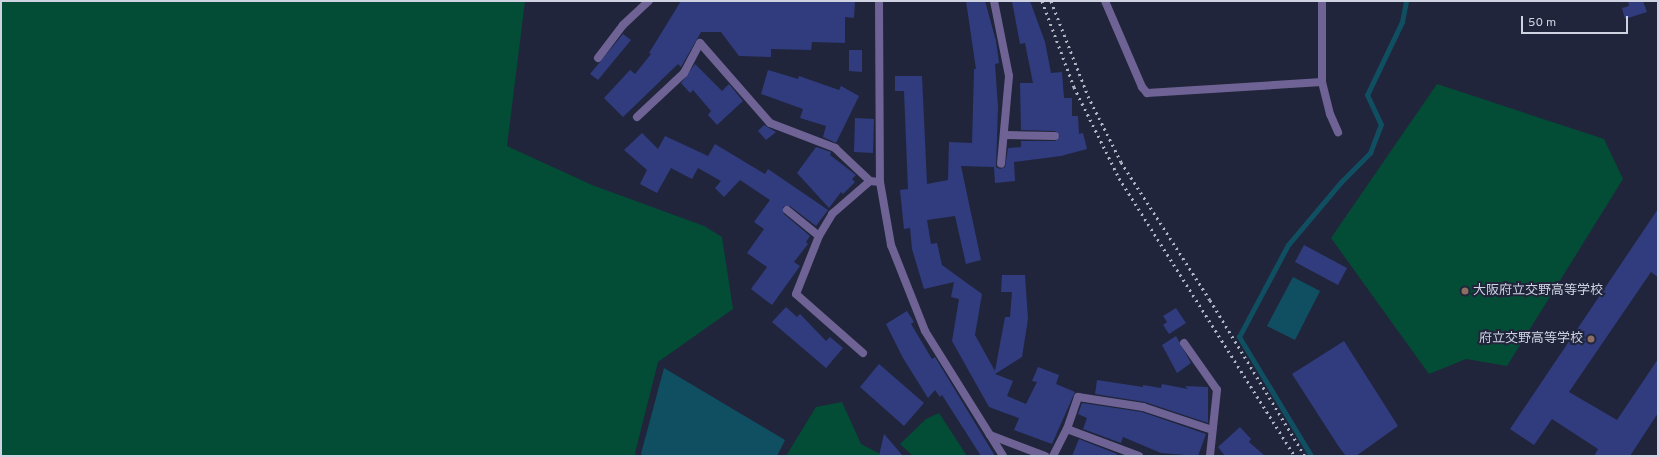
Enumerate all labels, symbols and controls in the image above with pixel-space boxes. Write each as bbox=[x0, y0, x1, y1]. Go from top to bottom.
scale bar bbox=[1523, 8, 1630, 34]
text: 50 m bbox=[1528, 15, 1556, 31]
place label: 大阪府立交野高等学校 bbox=[1473, 283, 1603, 299]
marker: 大阪府立交野高等学校 bbox=[1460, 286, 1470, 296]
place label: 府立交野高等学校 bbox=[1479, 331, 1583, 347]
marker: 府立交野高等学校 bbox=[1586, 334, 1596, 344]

